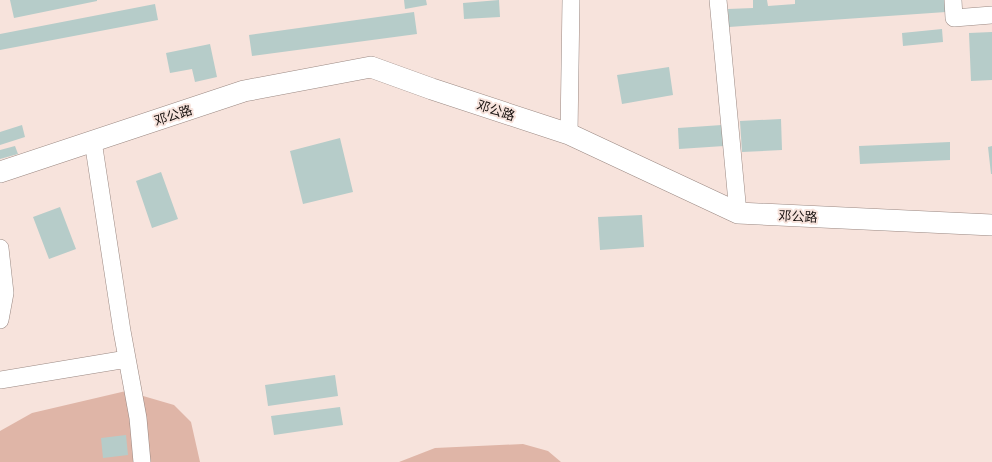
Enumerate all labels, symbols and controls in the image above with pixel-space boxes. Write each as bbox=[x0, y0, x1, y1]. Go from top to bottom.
street label: 邓公路 bbox=[475, 96, 517, 125]
street label: 邓公路 bbox=[152, 101, 194, 130]
street label: 邓公路 bbox=[778, 207, 818, 226]

